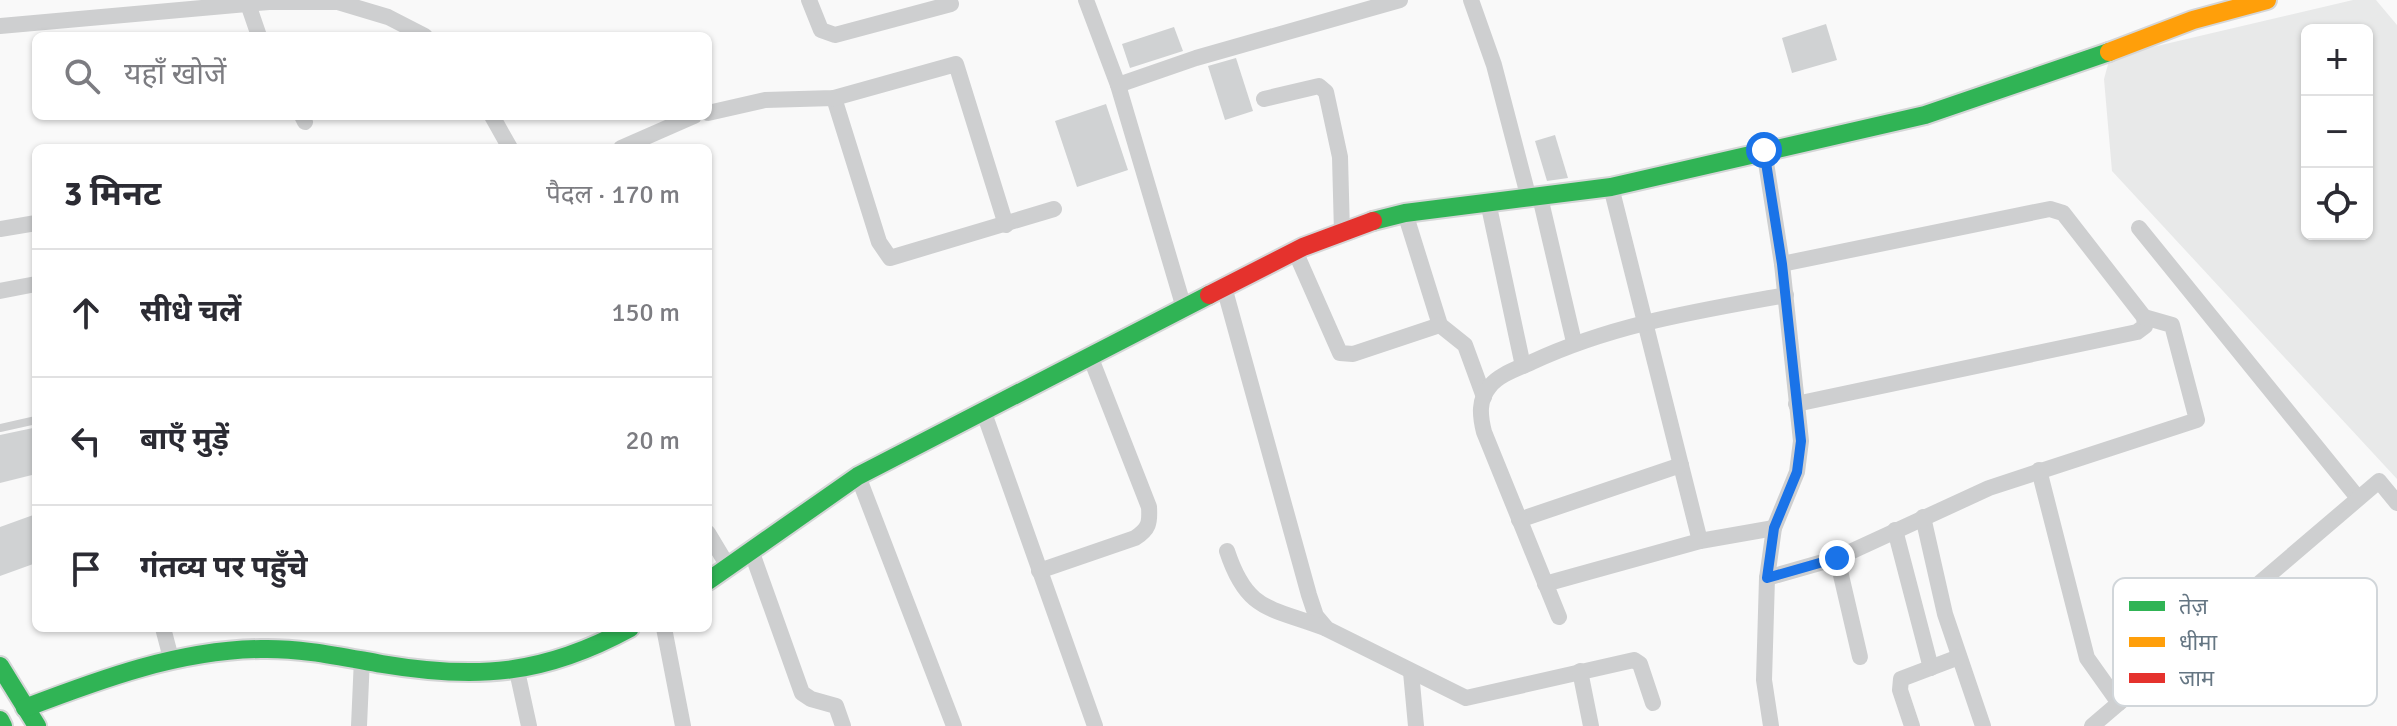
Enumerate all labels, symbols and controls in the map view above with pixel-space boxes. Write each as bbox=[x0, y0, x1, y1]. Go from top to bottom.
map controls bbox=[2301, 24, 2373, 240]
button: + bbox=[2301, 24, 2373, 96]
search box bbox=[32, 32, 712, 120]
icon: search bbox=[60, 54, 104, 98]
text: यहाँ खोजें bbox=[124, 56, 226, 93]
button: − bbox=[2301, 96, 2373, 168]
route start bbox=[1746, 132, 1782, 168]
button: locate bbox=[2301, 168, 2373, 240]
text: 3 मिनट bbox=[64, 173, 161, 215]
text: पैदल · 170 m bbox=[546, 179, 680, 211]
icon: ahead bbox=[64, 291, 108, 335]
text: सीधे चलें bbox=[140, 293, 241, 330]
text: 150 m bbox=[611, 297, 680, 329]
icon: left bbox=[64, 419, 108, 463]
text: बाएँ मुड़ें bbox=[140, 421, 229, 458]
text: 20 m bbox=[625, 425, 680, 457]
route end bbox=[1819, 540, 1855, 576]
icon: arrive bbox=[64, 547, 108, 591]
text: गंतव्य पर पहुँचे bbox=[140, 549, 307, 586]
legend bbox=[2113, 578, 2377, 706]
text: तेज़ bbox=[2179, 593, 2209, 620]
text: धीमा bbox=[2179, 629, 2217, 656]
text: जाम bbox=[2179, 665, 2215, 692]

